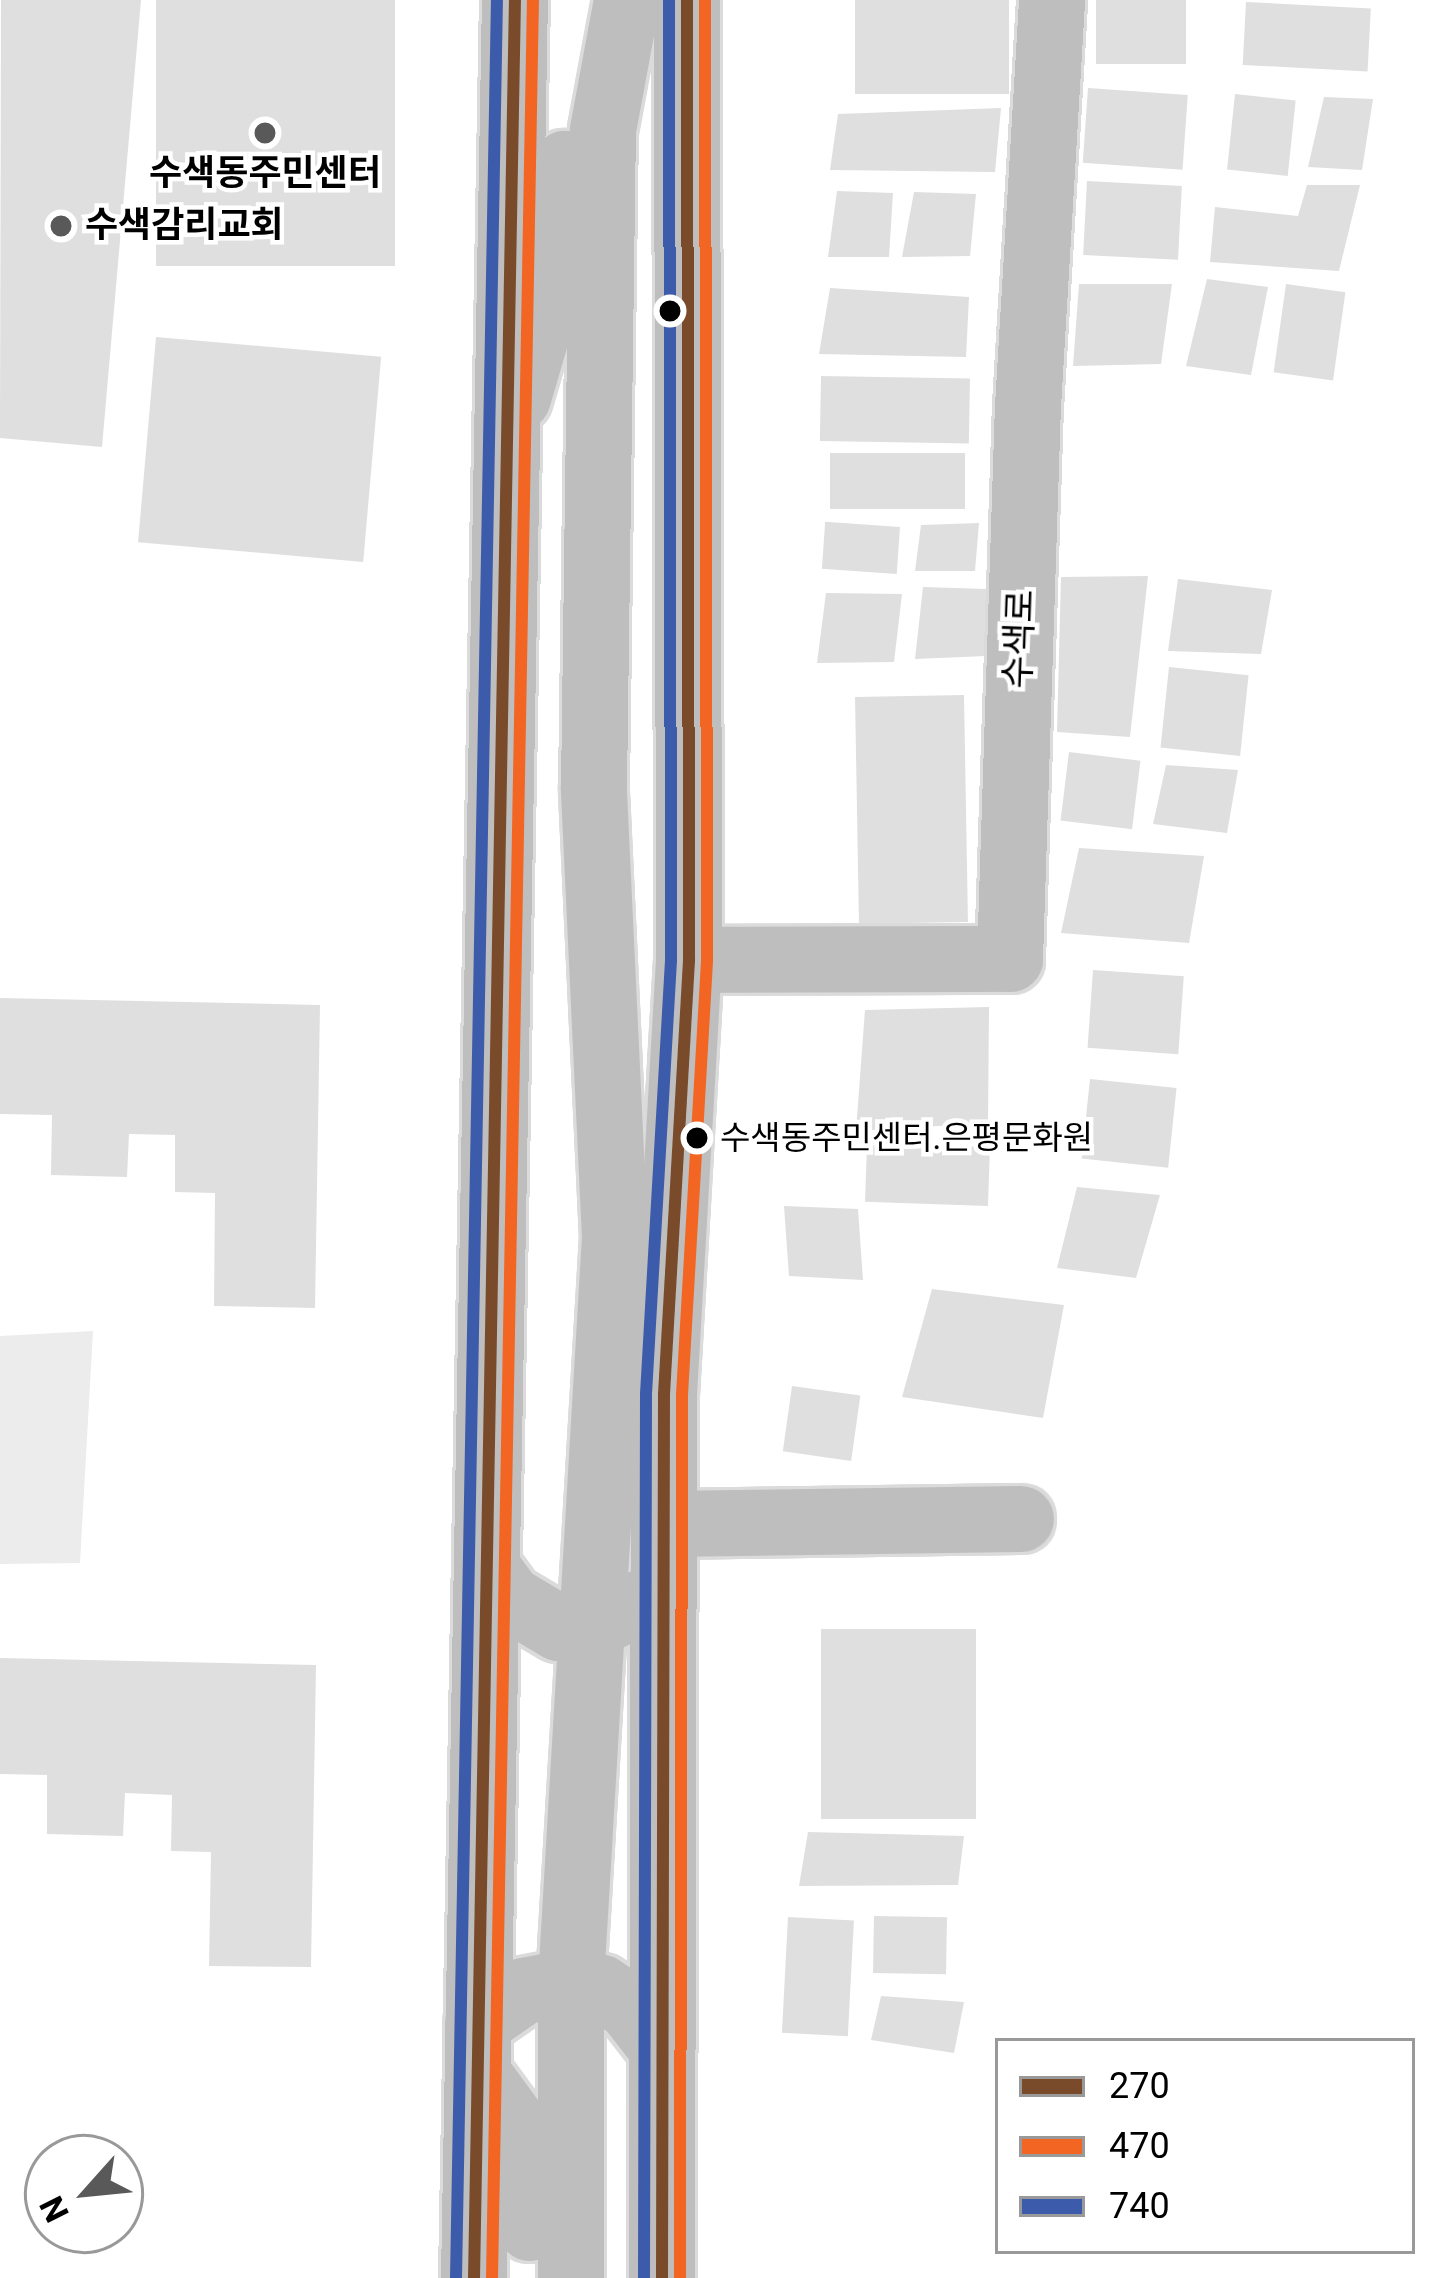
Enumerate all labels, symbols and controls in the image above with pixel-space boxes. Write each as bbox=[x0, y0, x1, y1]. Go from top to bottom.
marker: 수색동주민센터 bbox=[252, 120, 278, 146]
place label: 수색동주민센터 bbox=[149, 152, 381, 196]
place label: 수색감리교회 bbox=[85, 204, 284, 248]
marker: 수색감리교회 bbox=[48, 213, 74, 239]
unlabelled marker bbox=[659, 300, 681, 322]
street label: 수색로 bbox=[997, 589, 1043, 689]
place label: 수색동주민센터.은평문화원 bbox=[720, 1118, 1093, 1158]
marker: 수색동주민센터.은평문화원 bbox=[686, 1127, 708, 1149]
legend bbox=[995, 2038, 1415, 2254]
text: 270 bbox=[1109, 2065, 1170, 2107]
text: 470 bbox=[1109, 2125, 1170, 2167]
north arrow bbox=[24, 2134, 144, 2254]
text: 740 bbox=[1109, 2185, 1170, 2227]
text: N bbox=[31, 2190, 77, 2228]

